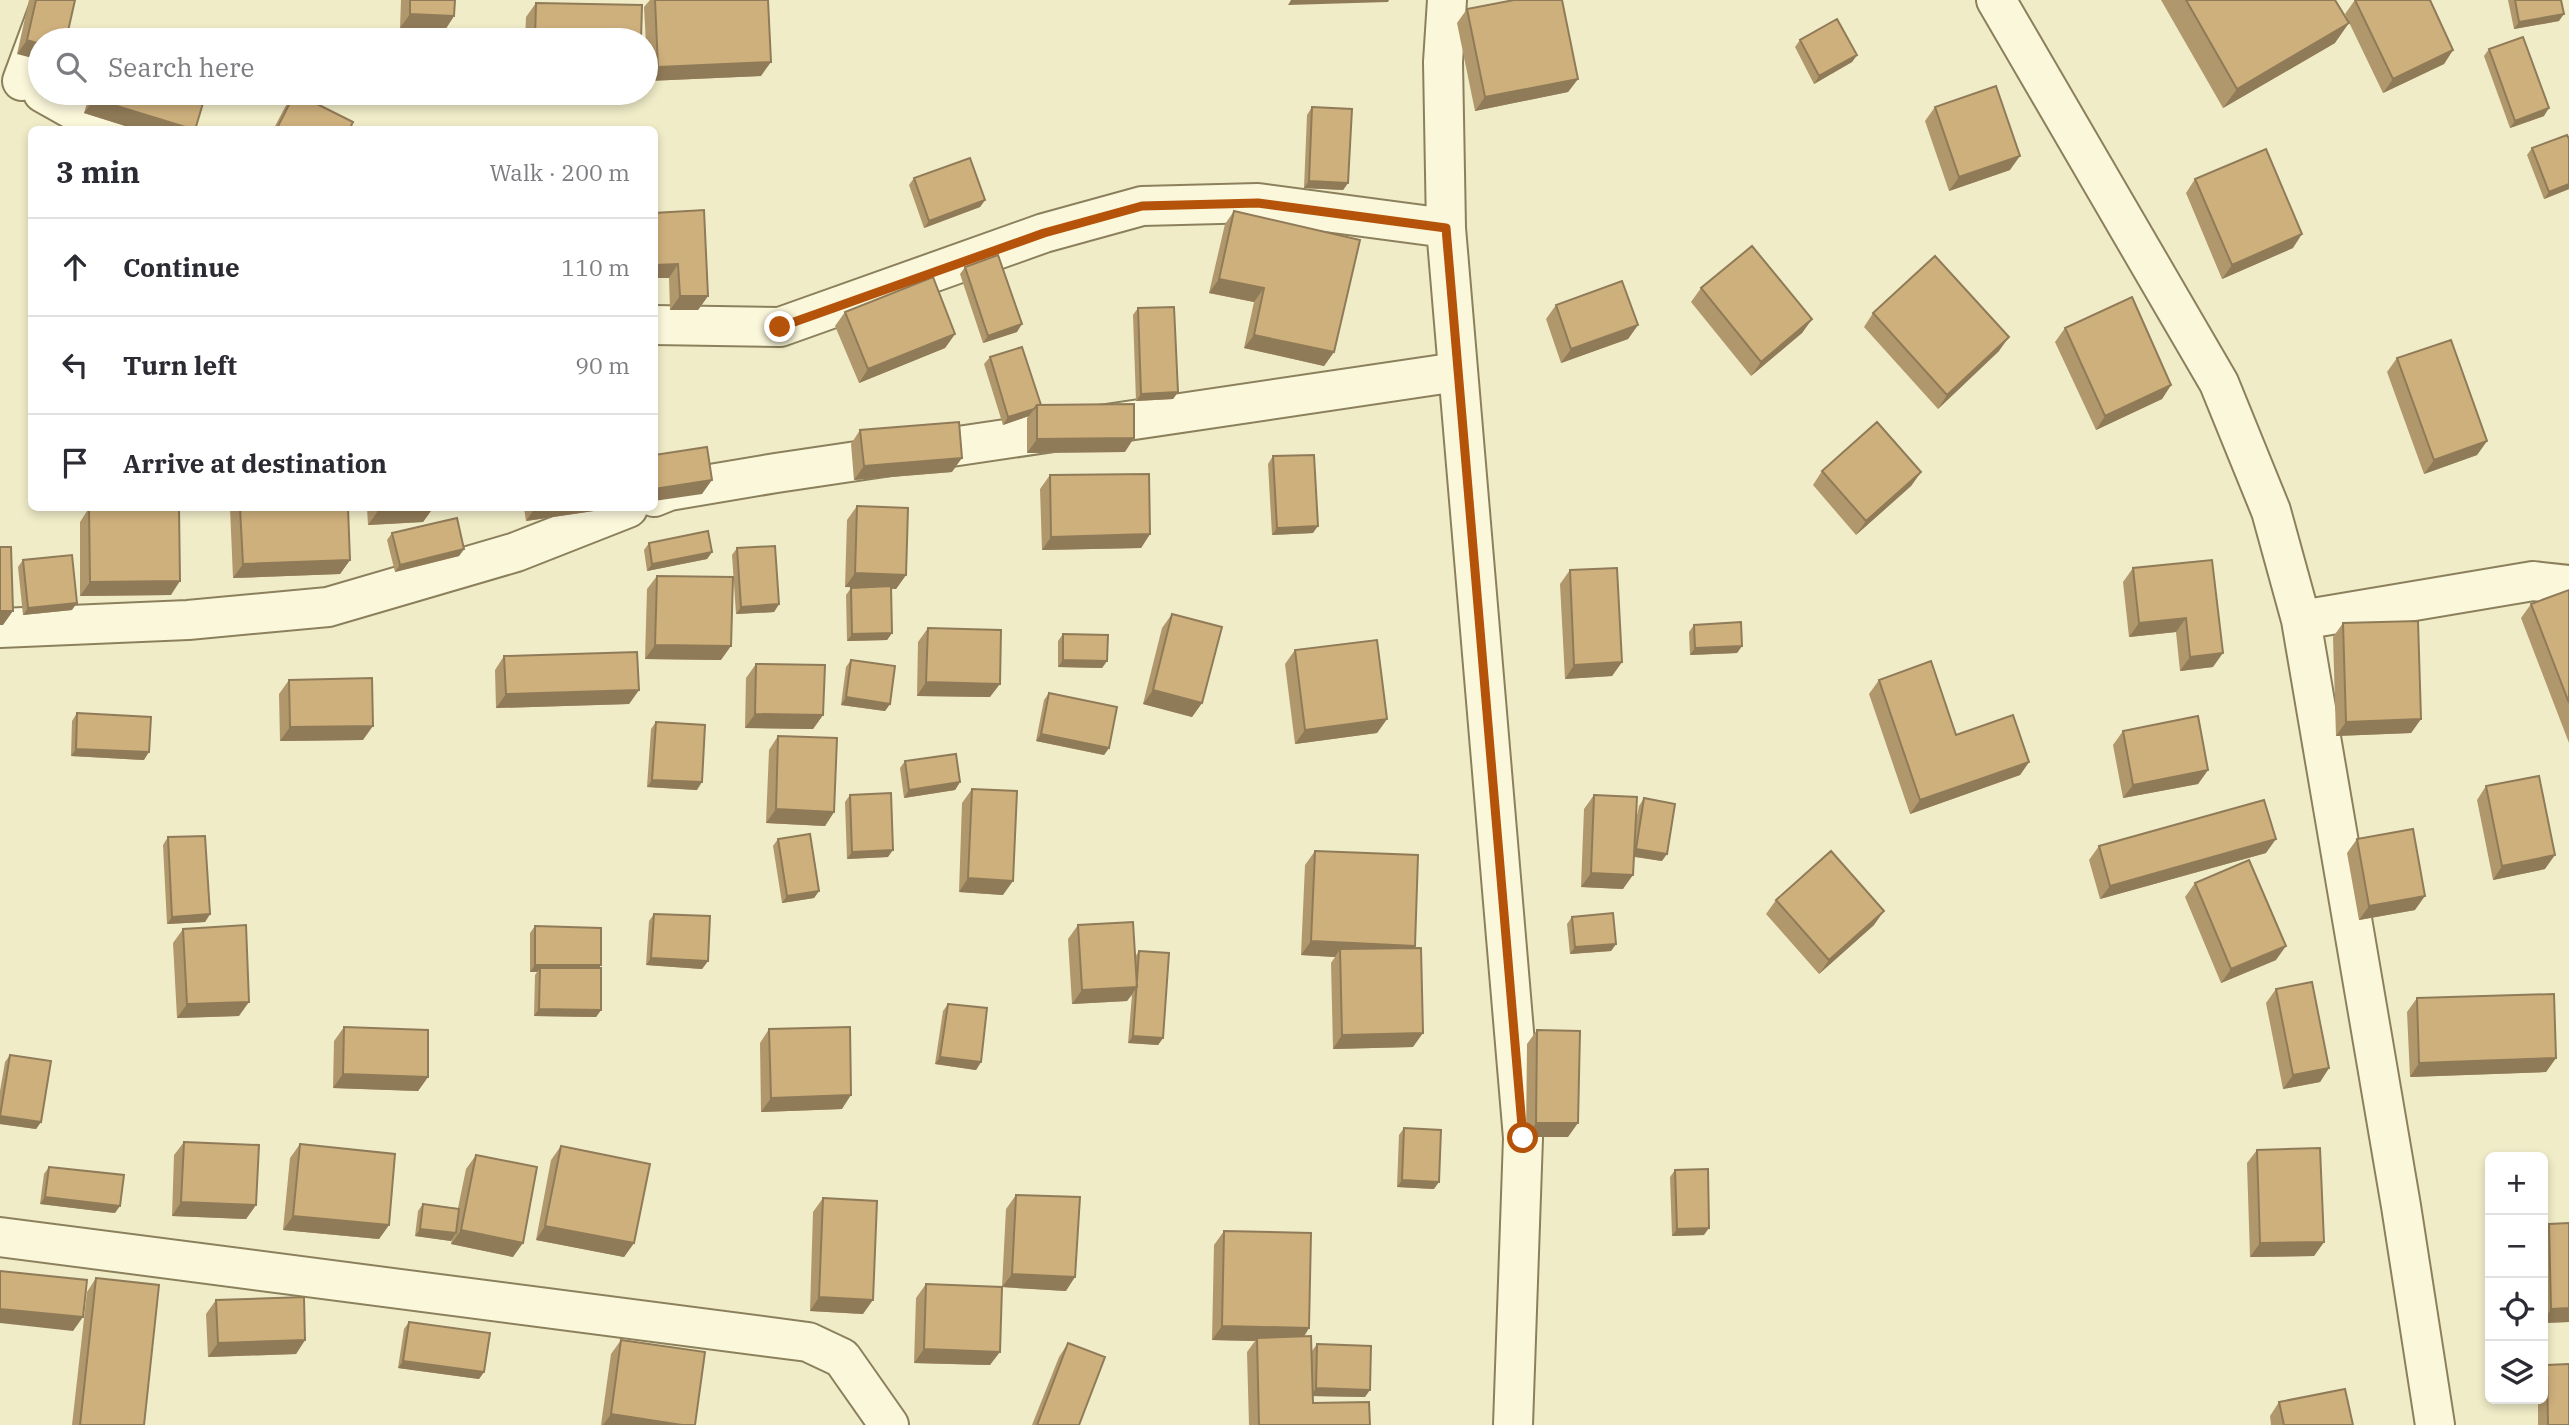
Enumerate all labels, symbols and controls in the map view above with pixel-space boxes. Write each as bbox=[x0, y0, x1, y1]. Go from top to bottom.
search box bbox=[28, 28, 658, 105]
icon: search bbox=[52, 48, 90, 86]
text: Search here bbox=[108, 50, 254, 84]
text: 3 min bbox=[56, 152, 140, 191]
text: Walk · 200 m bbox=[489, 157, 630, 187]
icon: ahead bbox=[56, 248, 94, 286]
text: Continue bbox=[123, 250, 240, 284]
text: 110 m bbox=[561, 252, 630, 282]
route end bbox=[764, 311, 795, 342]
icon: left bbox=[56, 346, 94, 384]
text: Turn left bbox=[123, 348, 237, 382]
text: 90 m bbox=[575, 350, 630, 380]
icon: arrive bbox=[56, 444, 94, 482]
text: Arrive at destination bbox=[123, 446, 387, 480]
route start bbox=[1507, 1122, 1538, 1153]
map controls bbox=[2485, 1152, 2548, 1404]
button: + bbox=[2485, 1152, 2548, 1215]
button: − bbox=[2485, 1215, 2548, 1278]
button: locate bbox=[2485, 1278, 2548, 1341]
button: layers bbox=[2485, 1341, 2548, 1404]

